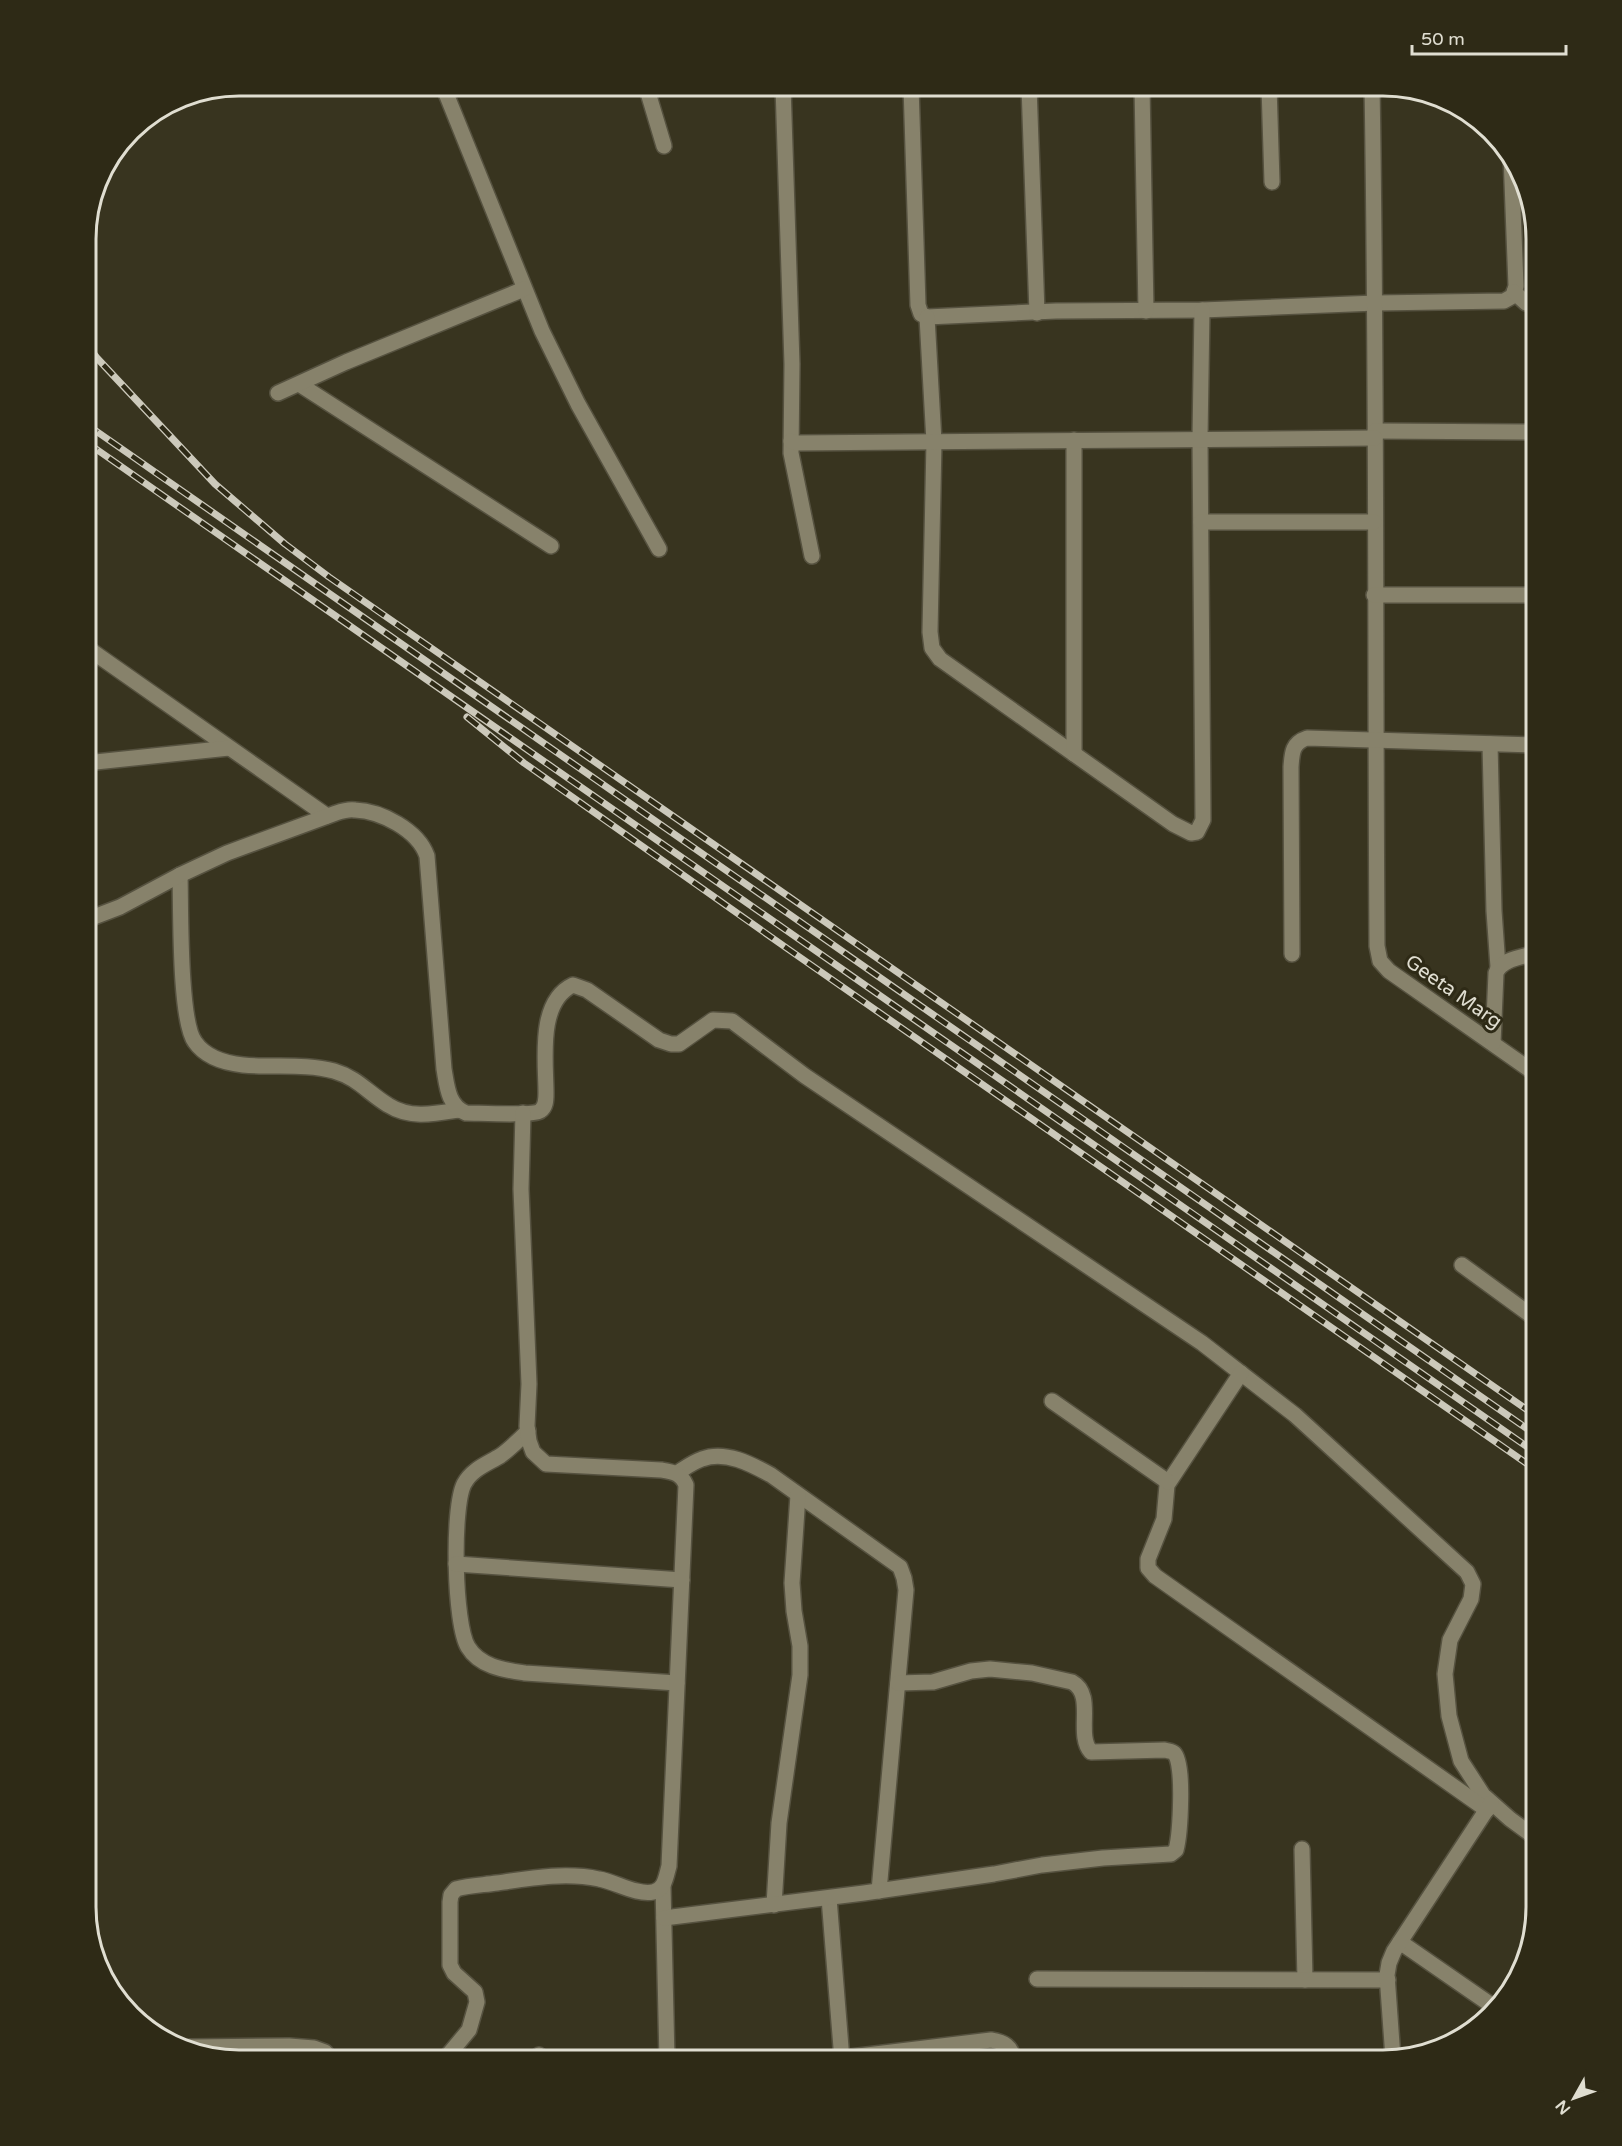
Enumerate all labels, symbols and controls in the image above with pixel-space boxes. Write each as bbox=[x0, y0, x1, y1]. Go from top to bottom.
scale bar bbox=[1412, 18, 1566, 56]
text: 50 m bbox=[1421, 28, 1465, 50]
street label: Geeta Marg bbox=[1401, 950, 1506, 1034]
north arrow bbox=[1544, 2068, 1604, 2128]
text: N bbox=[1551, 2096, 1575, 2118]

